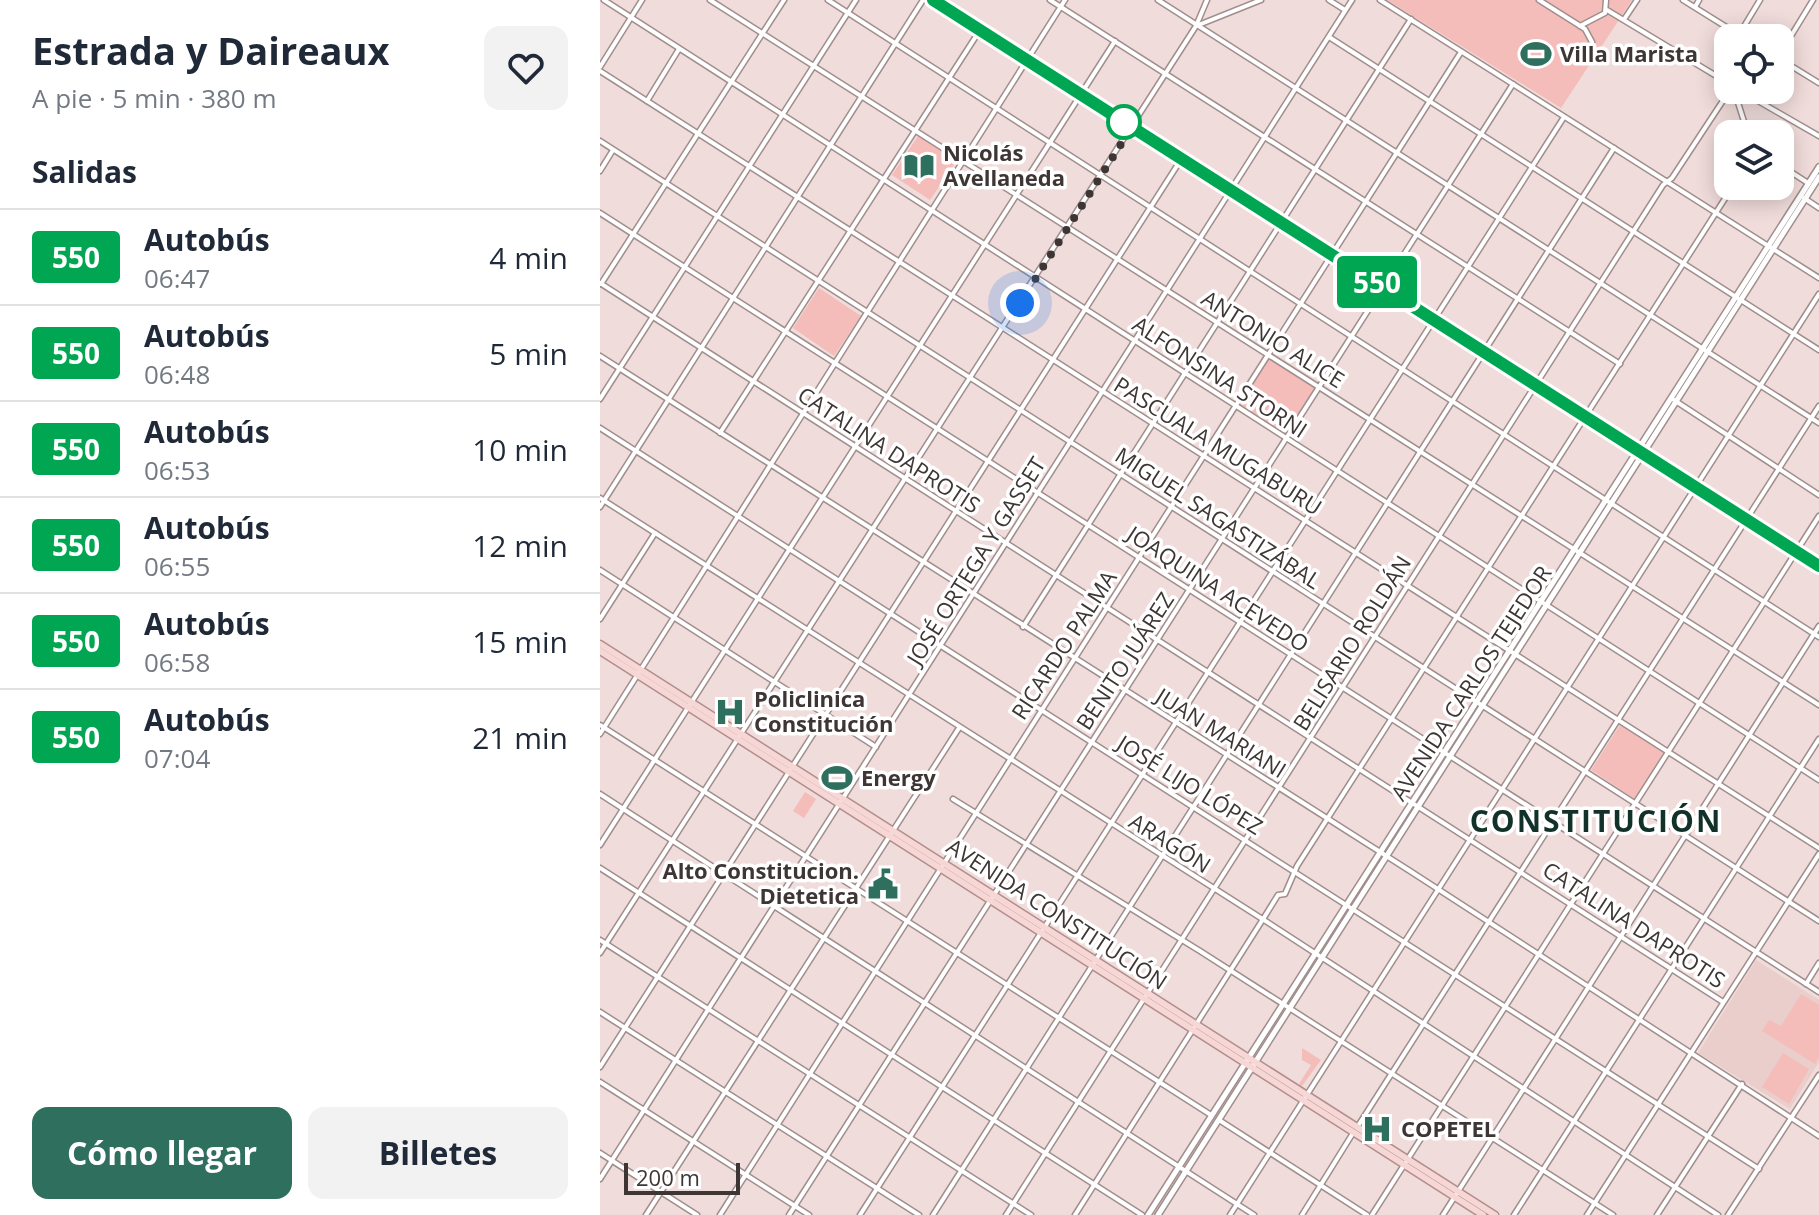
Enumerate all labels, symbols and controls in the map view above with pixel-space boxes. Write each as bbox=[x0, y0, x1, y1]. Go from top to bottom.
text: Estrada y Daireaux bbox=[32, 24, 390, 76]
map controls bbox=[1714, 24, 1794, 200]
button: locate bbox=[1714, 24, 1794, 104]
button: heart bbox=[484, 26, 568, 110]
sports icon: Villa Marista bbox=[1519, 37, 1553, 71]
place label: Villa Marista bbox=[1560, 38, 1698, 68]
text: A pie · 5 min · 380 m bbox=[32, 80, 277, 116]
unlabelled marker bbox=[1107, 105, 1141, 139]
button: layers bbox=[1714, 120, 1794, 200]
place label: Nicolás Avellaneda bbox=[943, 137, 1065, 192]
library icon: Nicolás Avellaneda bbox=[902, 149, 936, 183]
text: Salidas bbox=[32, 151, 137, 192]
text: Autobús bbox=[144, 219, 270, 260]
text: 4 min bbox=[489, 237, 568, 278]
text: 550 bbox=[52, 238, 100, 276]
line badge: 550 bbox=[1331, 256, 1423, 308]
text: 06:47 bbox=[144, 260, 210, 296]
text: 550 bbox=[1353, 263, 1401, 301]
street label: ANTONIO ALICE bbox=[1197, 282, 1351, 394]
your location bbox=[1000, 283, 1040, 323]
street label: ALFONSINA STORNI bbox=[1127, 308, 1314, 444]
text: Autobús bbox=[144, 315, 270, 356]
text: 5 min bbox=[489, 333, 568, 374]
text: 550 bbox=[52, 334, 100, 372]
text: 06:48 bbox=[144, 356, 210, 392]
street label: PASCUALA MUGABURU bbox=[1109, 369, 1328, 521]
street label: CATALINA DAPROTIS bbox=[793, 379, 987, 519]
text: Autobús bbox=[144, 411, 270, 452]
text: 10 min bbox=[472, 429, 568, 470]
text: 550 bbox=[52, 430, 100, 468]
street label: MIGUEL SAGASTIZÁBAL bbox=[1110, 439, 1327, 595]
street label: JOSÉ ORTEGA Y GASSET bbox=[898, 451, 1051, 672]
text: 06:53 bbox=[144, 452, 210, 488]
text: Autobús bbox=[144, 507, 270, 548]
street label: JOAQUINA ACEVEDO bbox=[1120, 517, 1315, 658]
text: 12 min bbox=[472, 525, 568, 566]
text: 550 bbox=[52, 526, 100, 564]
text: 06:55 bbox=[144, 548, 210, 584]
street label: BELISARIO ROLDÁN bbox=[1285, 549, 1417, 736]
street label: AVENIDA CARLOS TEJEDOR bbox=[1383, 559, 1558, 806]
street label: RICARDO PALMA bbox=[1004, 564, 1123, 725]
street label: BENITO JUÁREZ bbox=[1068, 586, 1180, 735]
text: Autobús bbox=[144, 603, 270, 644]
text: 15 min bbox=[472, 621, 568, 662]
text: 550 bbox=[52, 622, 100, 660]
text: 06:58 bbox=[144, 644, 210, 680]
street label: JUAN MARIANI bbox=[1149, 679, 1292, 784]
place label: Policlinica Constitución bbox=[754, 683, 893, 738]
hospital icon: Policlinica Constitución bbox=[713, 695, 747, 729]
text: Autobús bbox=[144, 699, 270, 740]
text: 21 min bbox=[472, 717, 568, 758]
text: 550 bbox=[52, 718, 100, 756]
street label: JOSÉ LIJO LÓPEZ bbox=[1110, 726, 1269, 841]
text: 07:04 bbox=[144, 740, 210, 776]
sports icon: Energy bbox=[820, 761, 854, 795]
place label: Energy bbox=[861, 762, 936, 792]
district label: CONSTITUCIÓN bbox=[1470, 800, 1722, 841]
street label: ARAGÓN bbox=[1124, 805, 1217, 879]
street label: AVENIDA CONSTITUCIÓN bbox=[942, 831, 1174, 996]
street label: CATALINA DAPROTIS bbox=[1538, 854, 1732, 994]
place label: Alto Constitucion. Dietetica bbox=[663, 855, 859, 910]
public building icon: Alto Constitucion. Dietetica bbox=[866, 867, 900, 901]
button: Cómo llegar bbox=[32, 1107, 292, 1199]
button: Billetes bbox=[308, 1107, 568, 1199]
hospital icon: COPETEL bbox=[1360, 1112, 1394, 1146]
place label: COPETEL bbox=[1401, 1113, 1496, 1143]
scale bar bbox=[624, 1159, 740, 1195]
text: 200 m bbox=[636, 1162, 700, 1192]

